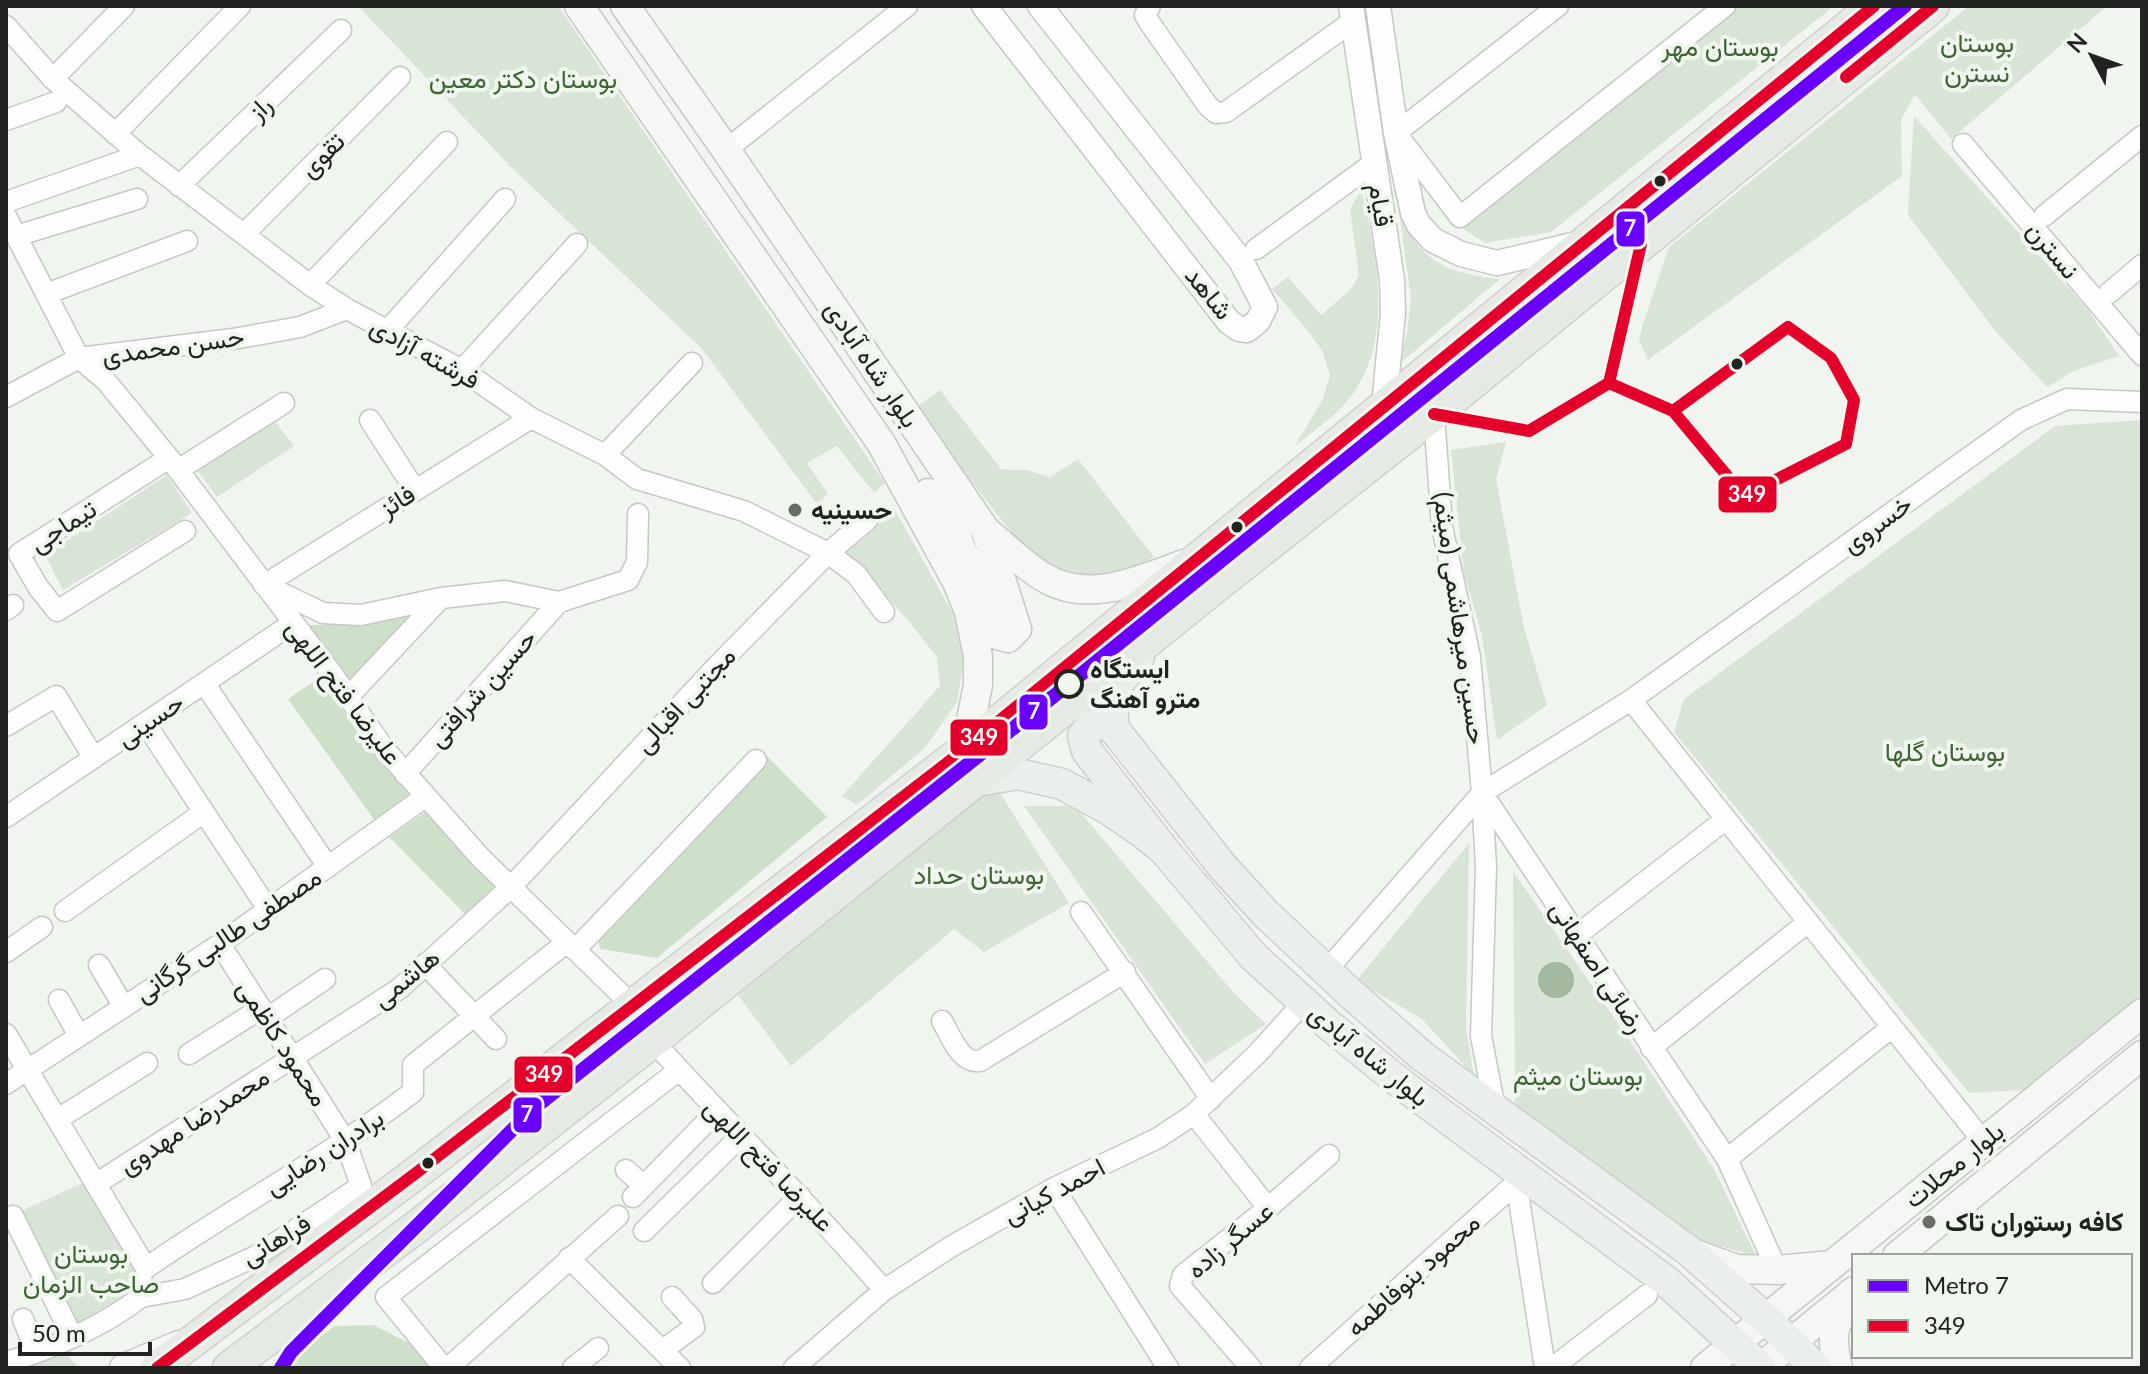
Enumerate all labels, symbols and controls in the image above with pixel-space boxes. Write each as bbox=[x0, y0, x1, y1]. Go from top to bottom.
north arrow bbox=[2052, 16, 2132, 96]
park label: بوستان نسترن bbox=[1940, 26, 2014, 89]
text: N bbox=[2061, 27, 2092, 58]
park label: بوستان مهر bbox=[1660, 30, 1779, 63]
park label: بوستان دکتر معین bbox=[429, 62, 617, 95]
street label: راز bbox=[240, 88, 279, 128]
street label: تقوی bbox=[292, 125, 352, 185]
unlabelled marker bbox=[1652, 173, 1668, 189]
street label: قیام bbox=[1361, 181, 1401, 229]
line badge: 7 bbox=[1615, 210, 1646, 248]
text: 7 bbox=[1624, 214, 1637, 241]
street label: نسترن bbox=[2020, 214, 2087, 285]
street label: شاهد bbox=[1179, 259, 1241, 325]
street label: بلوار شاه آبادی bbox=[818, 294, 927, 434]
street label: فرشته آزادی bbox=[365, 309, 486, 396]
street label: حسن محمدی bbox=[100, 319, 246, 372]
unlabelled marker bbox=[1729, 356, 1745, 372]
line badge: 349 bbox=[1717, 475, 1778, 514]
street label: فائز bbox=[372, 477, 421, 525]
text: 349 bbox=[1728, 480, 1766, 507]
street label: خسروی bbox=[1835, 487, 1918, 560]
street label: حسین میرهاشمی (میثم) bbox=[1425, 490, 1495, 746]
street label: تیماجی bbox=[23, 492, 103, 559]
place label: حسینیه bbox=[811, 493, 892, 525]
marker: حسینیه bbox=[786, 501, 804, 519]
unlabelled marker bbox=[1229, 519, 1245, 535]
street label: علیرضا فتح‌ اللهی bbox=[277, 612, 410, 772]
street label: حسین شرافتی bbox=[420, 622, 543, 754]
street label: مجتبی اقبالی bbox=[627, 639, 742, 760]
place label: ایستگاه مترو آهنگ bbox=[1090, 652, 1200, 715]
marker: ایستگاه مترو آهنگ bbox=[1055, 670, 1083, 698]
street label: حسینی bbox=[110, 685, 190, 754]
line badge: 7 bbox=[1018, 693, 1049, 731]
text: 7 bbox=[1028, 697, 1041, 724]
line badge: 349 bbox=[949, 718, 1009, 757]
text: 349 bbox=[960, 723, 998, 750]
park label: بوستان گلها bbox=[1885, 735, 2005, 768]
park label: بوستان حداد bbox=[914, 858, 1044, 891]
street label: مصطفی طالبی گرگانی bbox=[128, 860, 327, 1009]
street label: رضائی اصفهانی bbox=[1543, 894, 1654, 1039]
street label: هاشمی bbox=[365, 940, 446, 1015]
street label: محمود کاظمی bbox=[230, 973, 337, 1112]
street label: بلوار شاه آبادی bbox=[1302, 996, 1437, 1114]
line badge: 349 bbox=[513, 1055, 574, 1094]
park label: بوستان میثم bbox=[1513, 1059, 1643, 1093]
street label: محمدرضا مهدوی bbox=[112, 1060, 275, 1182]
text: 349 bbox=[525, 1060, 563, 1087]
street label: علیرضا فتح اللهی bbox=[696, 1091, 842, 1240]
line badge: 7 bbox=[512, 1096, 543, 1134]
text: 7 bbox=[521, 1100, 534, 1127]
street label: برادران رضایی bbox=[258, 1101, 390, 1202]
street label: بلوار محلات bbox=[1897, 1114, 2010, 1215]
street label: احمد کیانی bbox=[997, 1150, 1110, 1231]
unlabelled marker bbox=[420, 1155, 436, 1171]
street label: عسگر زاده bbox=[1180, 1194, 1280, 1285]
place label: کافه رستوران تاک bbox=[1945, 1205, 2124, 1238]
street label: فراهانی bbox=[235, 1206, 317, 1273]
street label: محمود بنوفاطمه bbox=[1339, 1206, 1487, 1343]
marker: کافه رستوران تاک bbox=[1920, 1213, 1938, 1231]
park label: بوستان صاحب الزمان bbox=[23, 1237, 159, 1300]
legend bbox=[1852, 1254, 2132, 1358]
text: Metro 7 bbox=[1924, 1270, 2009, 1299]
scale bar bbox=[20, 1306, 150, 1356]
text: 349 bbox=[1924, 1310, 1966, 1339]
text: 50 m bbox=[32, 1318, 86, 1347]

